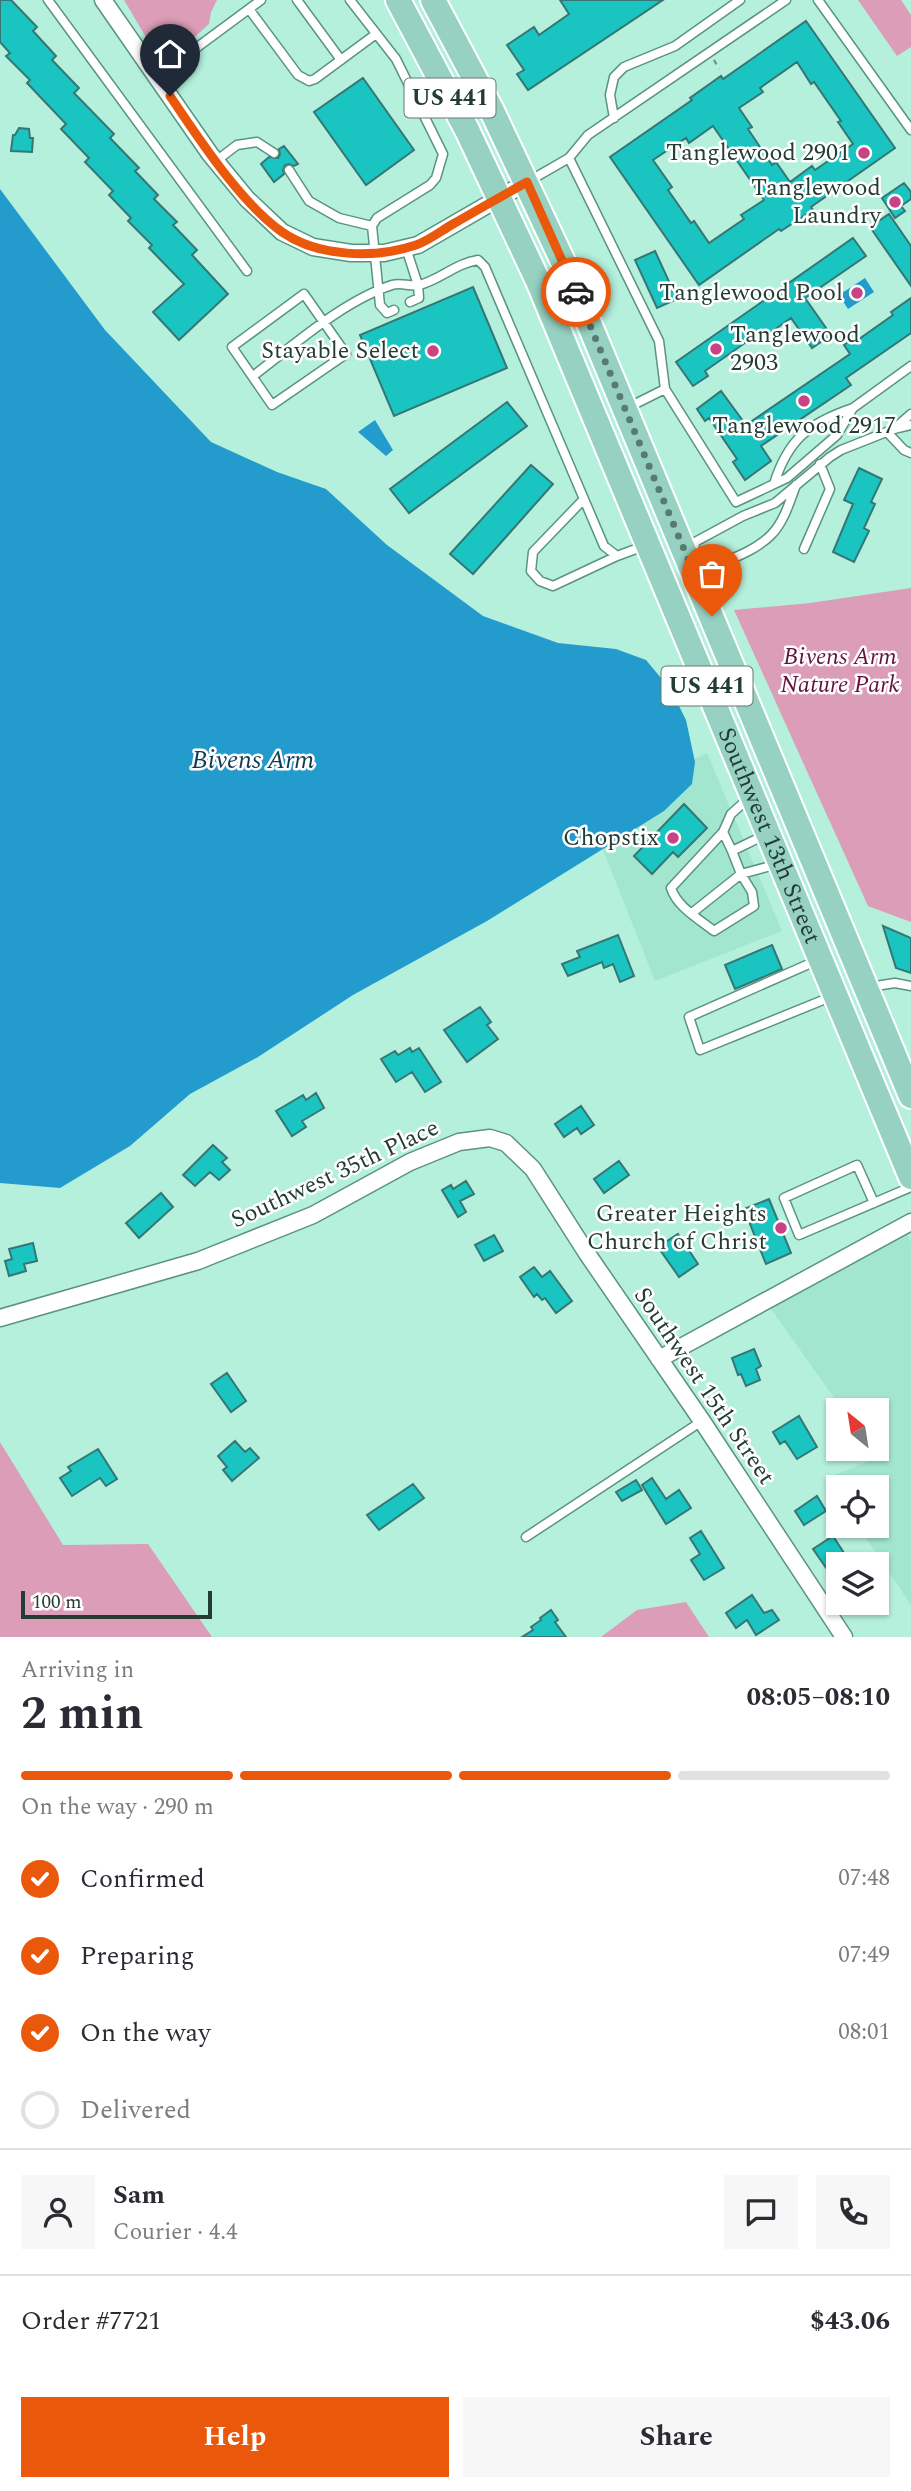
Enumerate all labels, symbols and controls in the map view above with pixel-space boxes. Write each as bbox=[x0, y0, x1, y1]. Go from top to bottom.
pin bbox=[140, 24, 200, 96]
icon: home bbox=[151, 35, 189, 73]
road number: US 441 bbox=[405, 78, 496, 118]
place label: Tanglewood 2901 bbox=[666, 135, 850, 171]
marker: Tanglewood 2901 bbox=[856, 145, 872, 161]
place label: Tanglewood Laundry bbox=[751, 170, 882, 234]
marker: Tanglewood Laundry bbox=[887, 194, 903, 210]
courier bbox=[541, 257, 611, 327]
icon: car bbox=[557, 273, 595, 311]
place label: Tanglewood Pool bbox=[659, 275, 843, 311]
marker: Tanglewood Pool bbox=[849, 285, 865, 301]
place label: Tanglewood 2903 bbox=[730, 317, 860, 381]
place label: Stayable Select bbox=[261, 333, 419, 369]
marker: Tanglewood 2903 bbox=[708, 341, 724, 357]
marker: Stayable Select bbox=[425, 343, 441, 359]
marker: Tanglewood 2917 bbox=[796, 393, 812, 409]
place label: Tanglewood 2917 bbox=[712, 408, 896, 444]
pin bbox=[682, 544, 742, 616]
icon: bag bbox=[693, 555, 731, 593]
park label: Bivens Arm Nature Park bbox=[780, 639, 900, 703]
road number: US 441 bbox=[662, 666, 752, 706]
street label: Southwest 13th Street bbox=[708, 722, 830, 950]
water label: Bivens Arm bbox=[192, 740, 314, 780]
place label: Chopstix bbox=[563, 820, 659, 856]
marker: Chopstix bbox=[665, 830, 681, 846]
street label: Southwest 35th Place bbox=[225, 1110, 445, 1238]
place label: Greater Heights Church of Christ bbox=[587, 1196, 767, 1260]
marker: Greater Heights Church of Christ bbox=[773, 1220, 789, 1236]
street label: Southwest 15th Street bbox=[624, 1280, 784, 1492]
north arrow bbox=[826, 1398, 889, 1461]
map controls bbox=[826, 1398, 889, 1615]
button: locate bbox=[826, 1475, 889, 1538]
button: layers bbox=[826, 1552, 889, 1615]
scale bar bbox=[21, 1588, 212, 1620]
text: 100 m bbox=[32, 1588, 82, 1617]
text: Arriving in bbox=[21, 1653, 134, 1688]
text: 08:05–08:10 bbox=[746, 1677, 890, 1717]
text: 2 min bbox=[21, 1679, 143, 1749]
text: On the way · 290 m bbox=[21, 1790, 214, 1825]
text: Confirmed bbox=[80, 1859, 205, 1899]
icon: check bbox=[21, 1860, 59, 1898]
text: 07:48 bbox=[838, 1861, 890, 1896]
text: Preparing bbox=[80, 1936, 194, 1976]
icon: check bbox=[21, 1937, 59, 1975]
text: 07:49 bbox=[838, 1938, 890, 1973]
text: On the way bbox=[80, 2013, 211, 2053]
icon: check bbox=[21, 2014, 59, 2052]
text: 08:01 bbox=[838, 2015, 890, 2050]
text: Delivered bbox=[80, 2090, 191, 2130]
button: person bbox=[21, 2175, 95, 2249]
text: Sam bbox=[113, 2175, 165, 2215]
button: chat bbox=[724, 2175, 798, 2249]
button: phone bbox=[816, 2175, 890, 2249]
text: Courier · 4.4 bbox=[113, 2215, 238, 2250]
text: Order #7721 bbox=[21, 2301, 161, 2341]
text: $43.06 bbox=[810, 2301, 890, 2341]
button: Help bbox=[21, 2397, 449, 2477]
button: Share bbox=[463, 2397, 890, 2477]

